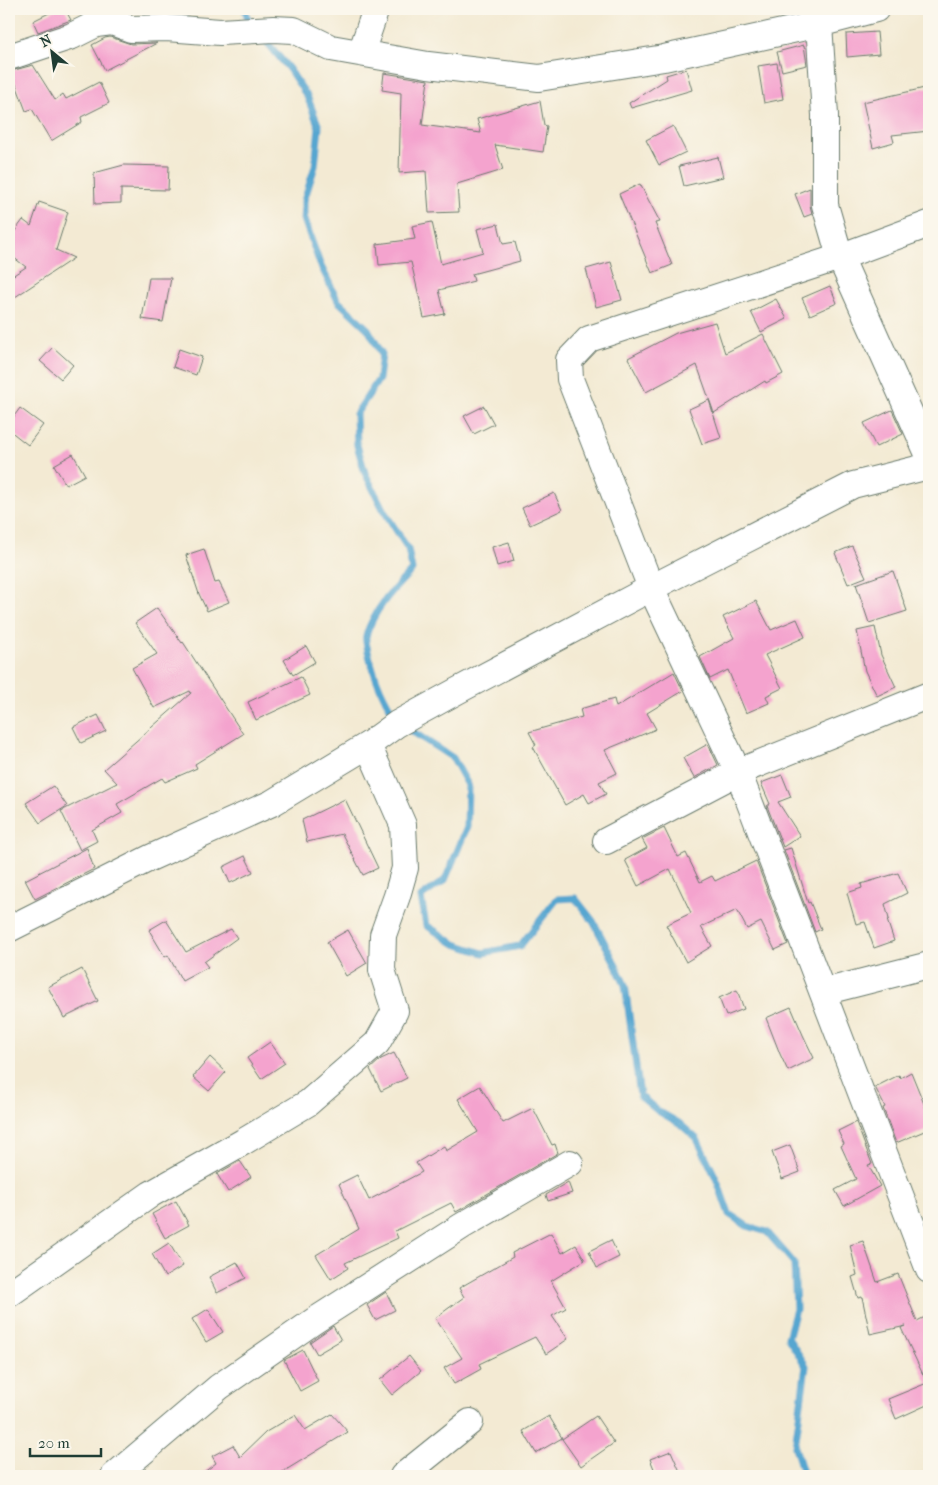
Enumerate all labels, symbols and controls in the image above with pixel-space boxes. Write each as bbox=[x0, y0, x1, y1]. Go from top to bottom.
north arrow bbox=[28, 28, 78, 78]
text: N bbox=[37, 31, 55, 51]
scale bar bbox=[30, 1425, 101, 1457]
text: 20 m bbox=[38, 1434, 70, 1452]

